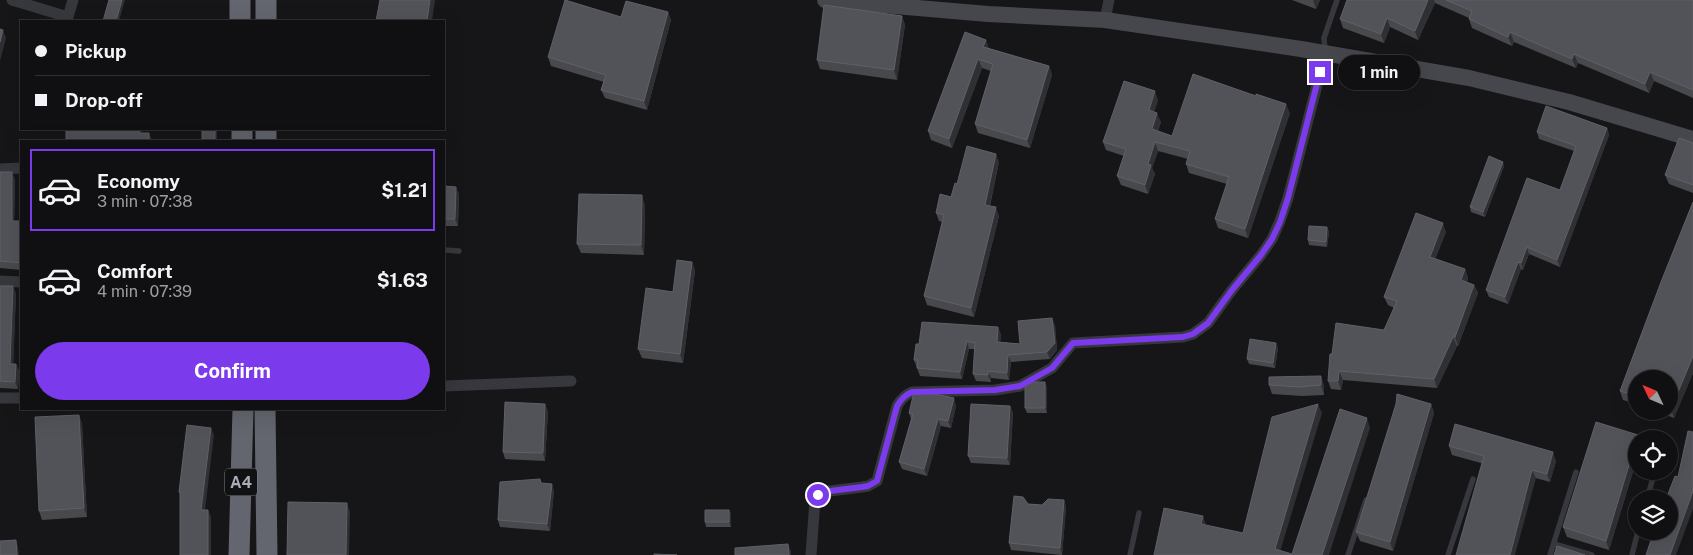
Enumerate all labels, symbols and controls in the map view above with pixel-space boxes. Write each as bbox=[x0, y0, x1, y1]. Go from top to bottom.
text: Pickup bbox=[65, 40, 127, 62]
callout: 1 min bbox=[1338, 54, 1420, 90]
route end bbox=[1309, 61, 1331, 83]
text: 1 min bbox=[1360, 63, 1398, 82]
text: Drop-off bbox=[65, 89, 142, 111]
icon: car bbox=[37, 168, 82, 213]
text: Economy bbox=[97, 170, 180, 192]
text: $1.21 bbox=[381, 179, 428, 201]
text: 3 min · 07:38 bbox=[97, 192, 193, 211]
icon: car bbox=[37, 258, 82, 303]
text: Comfort bbox=[97, 260, 173, 282]
text: $1.63 bbox=[377, 269, 428, 291]
text: 4 min · 07:39 bbox=[97, 282, 192, 301]
button: Confirm bbox=[35, 342, 430, 400]
north arrow bbox=[1628, 370, 1678, 420]
map controls bbox=[1628, 370, 1678, 540]
button: locate bbox=[1628, 430, 1678, 480]
road number: A4 bbox=[225, 468, 257, 496]
route start bbox=[807, 484, 829, 506]
button: layers bbox=[1628, 490, 1678, 540]

